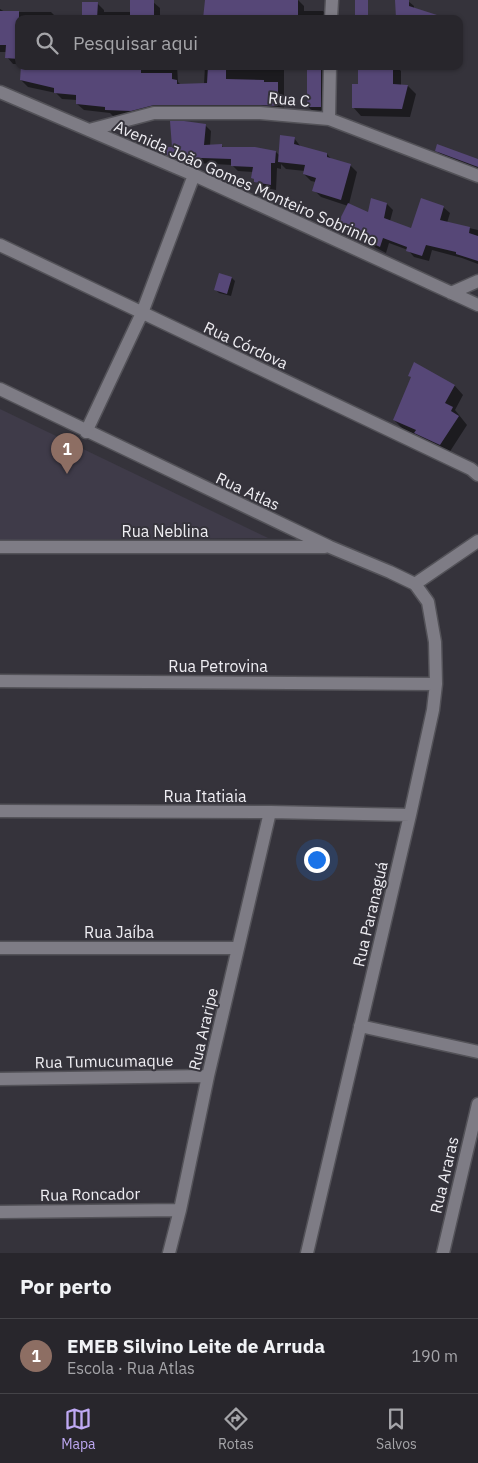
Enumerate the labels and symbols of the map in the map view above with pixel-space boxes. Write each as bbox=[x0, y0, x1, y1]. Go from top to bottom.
street label: Rua C bbox=[267, 87, 311, 111]
street label: Avenida João Gomes Monteiro Sobrinho bbox=[111, 116, 381, 250]
street label: Rua Córdova bbox=[201, 317, 292, 373]
pin: 1 bbox=[51, 433, 83, 474]
street label: Rua Atlas bbox=[213, 468, 283, 514]
street label: Rua Neblina bbox=[121, 521, 209, 541]
street label: Rua Petrovina bbox=[168, 656, 268, 676]
street label: Rua Itatiaia bbox=[164, 786, 247, 806]
your location bbox=[304, 847, 330, 873]
street label: Rua Paranaguá bbox=[348, 859, 392, 969]
street label: Rua Jaíba bbox=[84, 922, 155, 942]
street label: Rua Araripe bbox=[184, 986, 222, 1072]
street label: Rua Tumucumaque bbox=[34, 1050, 174, 1072]
street label: Rua Araras bbox=[425, 1135, 463, 1215]
street label: Rua Roncador bbox=[40, 1183, 140, 1205]

